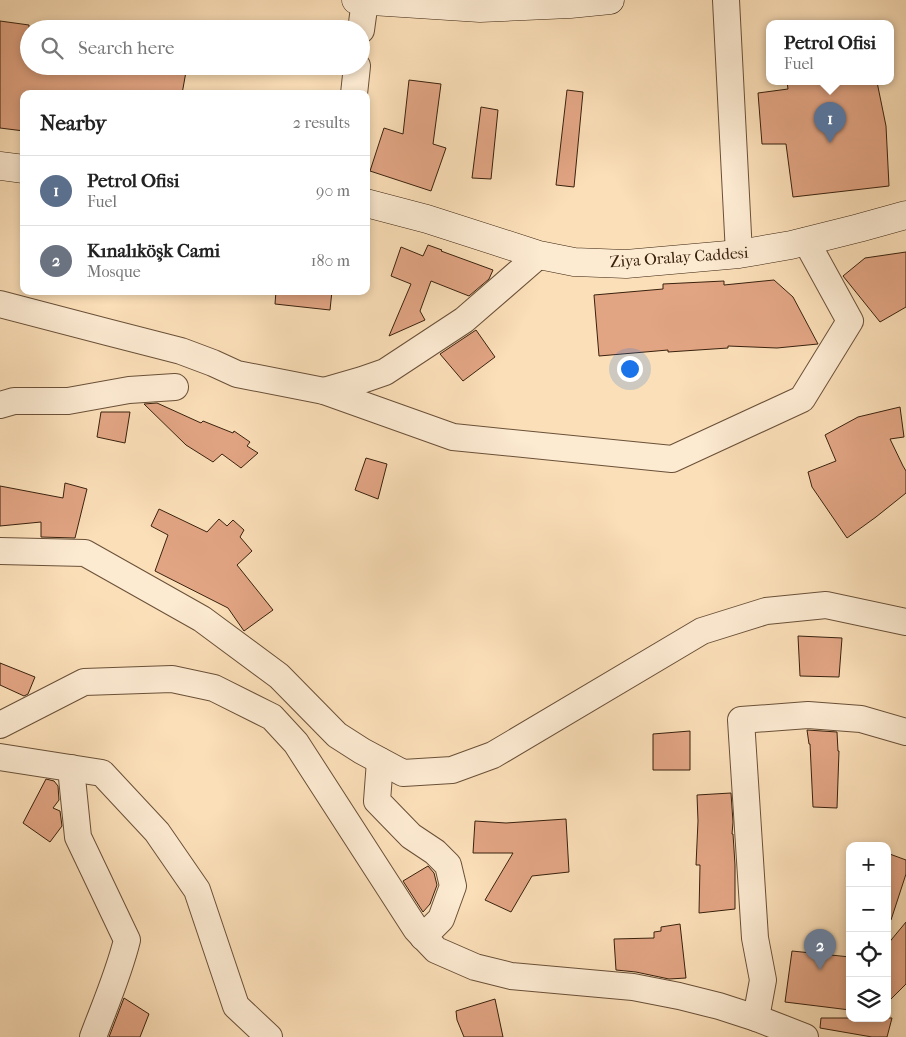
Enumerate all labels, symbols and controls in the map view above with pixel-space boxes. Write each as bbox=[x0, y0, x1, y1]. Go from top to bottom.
search box bbox=[20, 20, 370, 75]
popup bbox=[766, 20, 894, 85]
text: Petrol Ofisi bbox=[784, 32, 876, 54]
icon: search bbox=[38, 34, 66, 62]
text: Search here bbox=[78, 37, 174, 59]
text: Fuel bbox=[784, 54, 814, 73]
pin: 1 bbox=[814, 102, 846, 143]
text: Nearby bbox=[40, 111, 106, 135]
text: 2 results bbox=[293, 113, 350, 132]
text: Petrol Ofisi bbox=[87, 170, 179, 192]
text: 1 bbox=[53, 181, 59, 200]
text: 90 m bbox=[316, 181, 350, 200]
text: Fuel bbox=[87, 192, 117, 211]
text: Kınalıköşk Cami bbox=[87, 240, 220, 262]
street label: Ziya Oralay Caddesi bbox=[609, 243, 749, 271]
text: 2 bbox=[52, 251, 60, 270]
text: 180 m bbox=[311, 251, 350, 270]
text: Mosque bbox=[87, 262, 141, 281]
your location bbox=[617, 356, 643, 382]
map controls bbox=[846, 842, 891, 1022]
button: + bbox=[846, 842, 891, 887]
button: − bbox=[846, 887, 891, 932]
pin: 2 bbox=[804, 929, 836, 970]
button: locate bbox=[846, 932, 891, 977]
button: layers bbox=[846, 977, 891, 1022]

